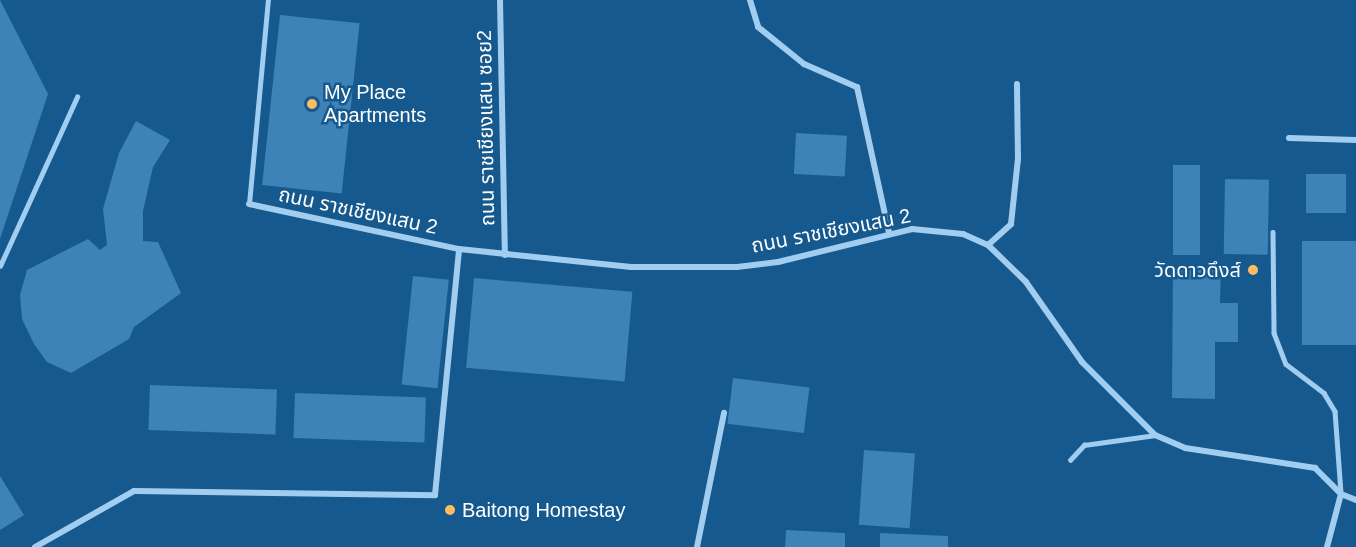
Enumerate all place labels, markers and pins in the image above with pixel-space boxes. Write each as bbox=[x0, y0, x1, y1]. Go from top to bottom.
place label: My Place Apartments bbox=[324, 80, 426, 127]
marker: My Place Apartments bbox=[305, 97, 319, 111]
place label: วัดดาวดึงส์ bbox=[1154, 258, 1241, 282]
marker: วัดดาวดึงส์ bbox=[1246, 263, 1260, 277]
place label: Baitong Homestay bbox=[462, 498, 625, 522]
marker: Baitong Homestay bbox=[443, 503, 457, 517]

